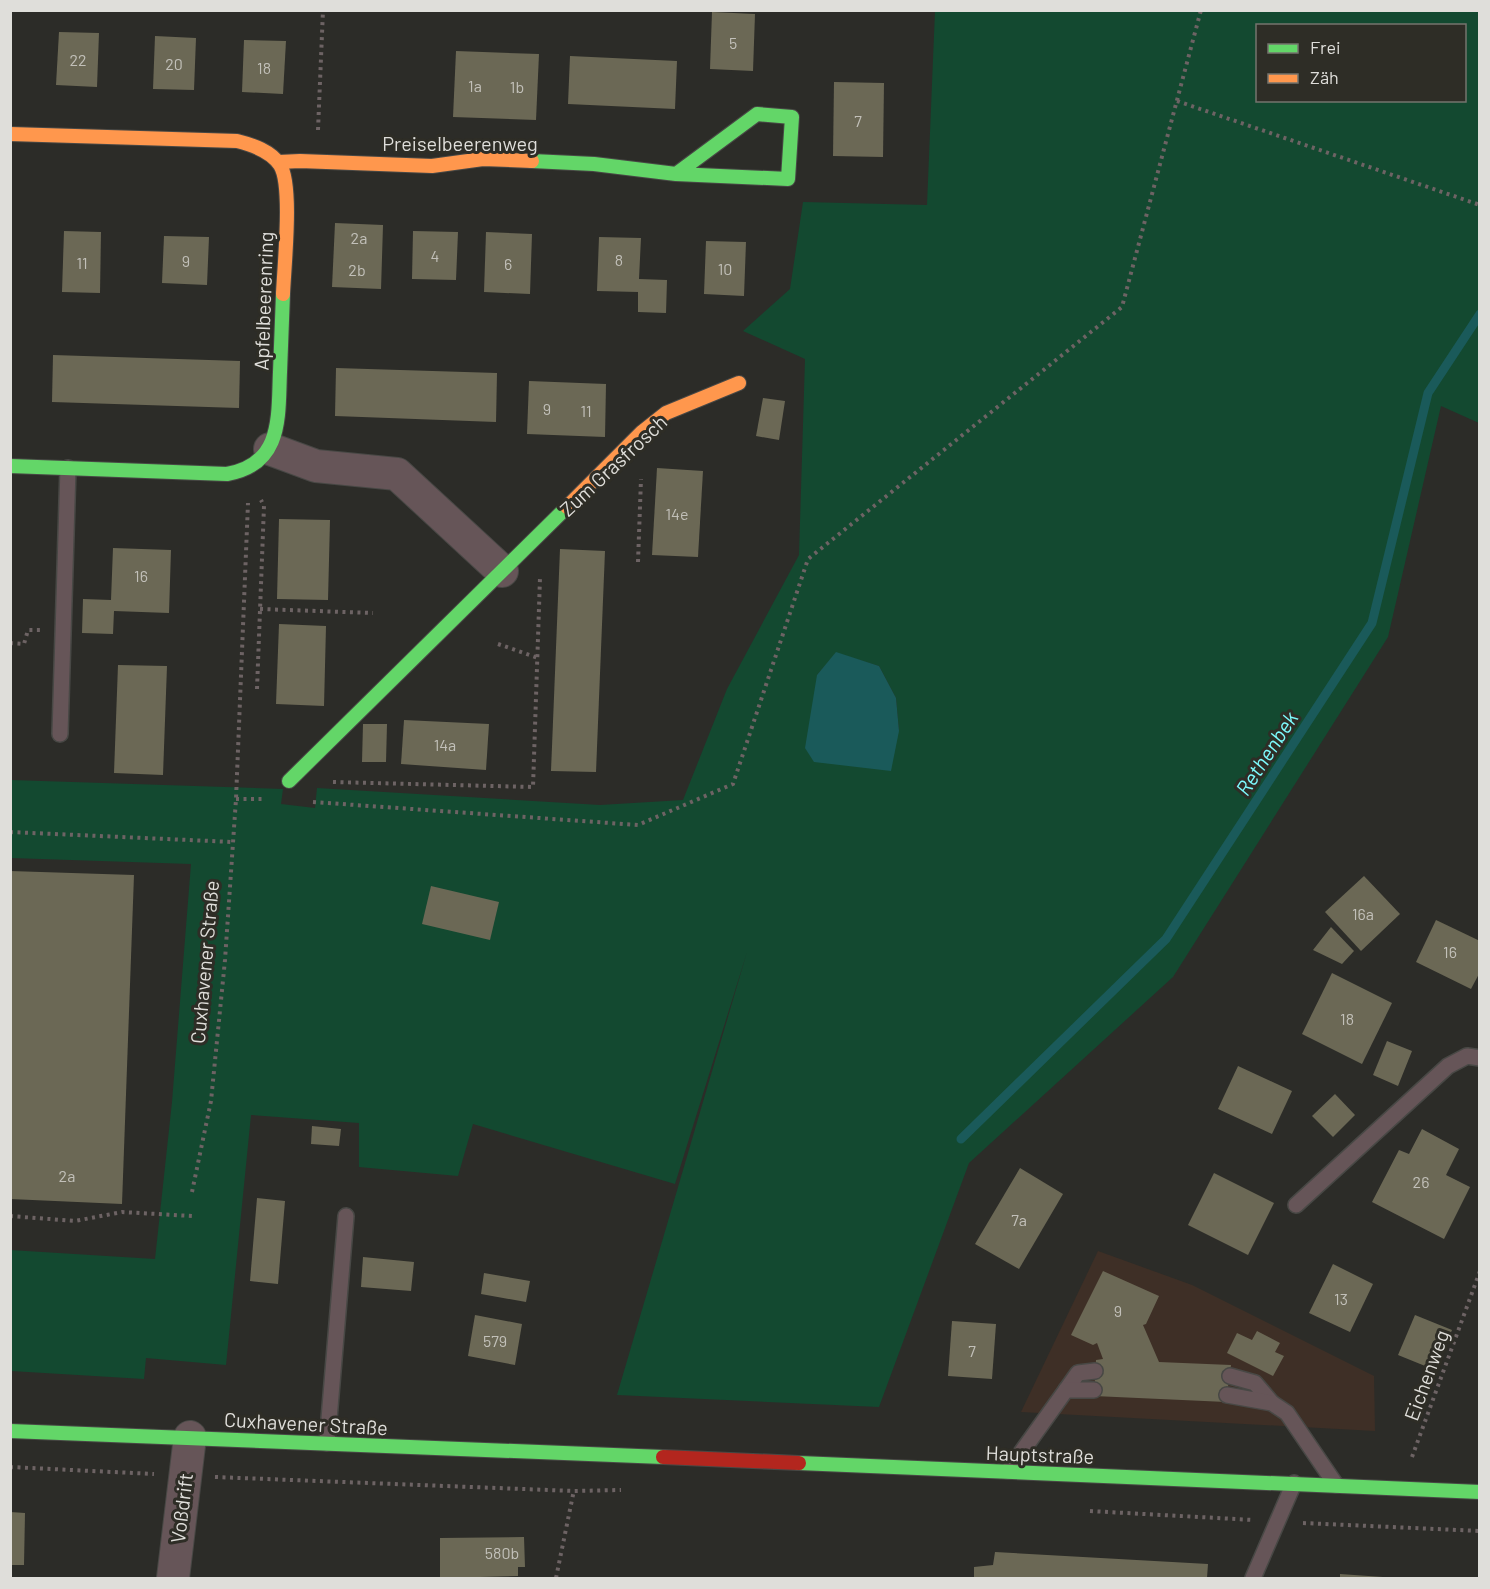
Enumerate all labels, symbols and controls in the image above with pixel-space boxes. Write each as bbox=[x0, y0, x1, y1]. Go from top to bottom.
legend bbox=[1256, 24, 1466, 102]
house number: 5 bbox=[729, 33, 737, 52]
text: Frei bbox=[1310, 36, 1341, 58]
house number: 22 bbox=[69, 50, 87, 69]
house number: 20 bbox=[165, 54, 183, 73]
house number: 18 bbox=[257, 58, 271, 77]
text: Zäh bbox=[1310, 66, 1339, 88]
house number: 1a bbox=[468, 76, 482, 95]
house number: 1b bbox=[510, 77, 524, 96]
house number: 7 bbox=[854, 111, 862, 130]
street label: Preiselbeerenweg bbox=[382, 131, 538, 155]
house number: 2a bbox=[351, 228, 367, 247]
street label: Apfelbeerenring bbox=[249, 231, 277, 371]
house number: 4 bbox=[431, 246, 439, 265]
house number: 8 bbox=[615, 250, 623, 269]
house number: 9 bbox=[182, 251, 190, 270]
house number: 11 bbox=[76, 253, 88, 272]
house number: 6 bbox=[504, 254, 512, 273]
house number: 10 bbox=[718, 259, 732, 278]
house number: 2b bbox=[348, 260, 366, 279]
house number: 9 bbox=[543, 399, 551, 418]
house number: 11 bbox=[580, 401, 592, 420]
street label: Zum Grasfrosch bbox=[555, 409, 671, 521]
house number: 14e bbox=[666, 504, 688, 523]
house number: 16 bbox=[134, 566, 148, 585]
water label: Rethenbek bbox=[1230, 706, 1303, 800]
house number: 14a bbox=[434, 735, 456, 754]
street label: Cuxhavener Straße bbox=[185, 879, 223, 1045]
house number: 16a bbox=[1352, 904, 1374, 923]
house number: 16 bbox=[1443, 942, 1457, 961]
house number: 18 bbox=[1340, 1009, 1354, 1028]
house number: 2a bbox=[59, 1166, 75, 1185]
house number: 26 bbox=[1413, 1172, 1429, 1191]
house number: 7a bbox=[1011, 1210, 1027, 1229]
house number: 13 bbox=[1334, 1289, 1348, 1308]
house number: 9 bbox=[1114, 1301, 1122, 1320]
street label: Eichenweg bbox=[1398, 1326, 1454, 1424]
house number: 579 bbox=[483, 1331, 507, 1350]
house number: 7 bbox=[968, 1341, 976, 1360]
street label: Cuxhavener Straße bbox=[224, 1407, 388, 1439]
street label: Hauptstraße bbox=[985, 1440, 1095, 1468]
street label: Voßdrift bbox=[165, 1472, 197, 1544]
house number: 580b bbox=[485, 1543, 519, 1562]

